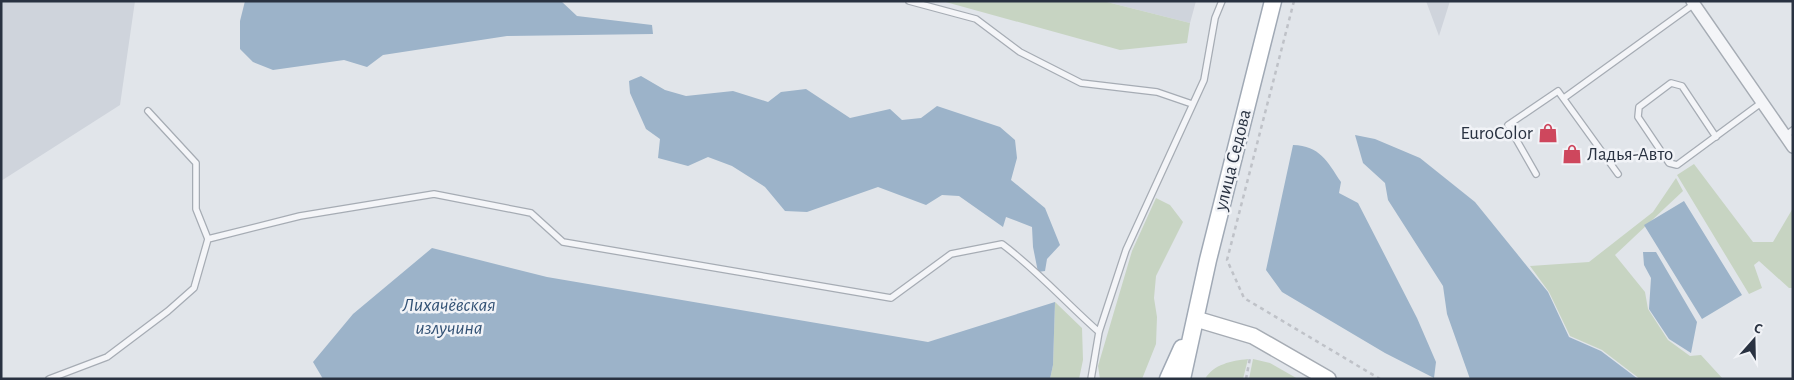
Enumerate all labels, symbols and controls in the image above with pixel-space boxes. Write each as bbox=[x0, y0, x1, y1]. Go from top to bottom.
street label: улица Седова bbox=[1211, 107, 1255, 213]
shop icon: EuroColor bbox=[1537, 122, 1559, 144]
place label: EuroColor bbox=[1460, 124, 1533, 143]
shop icon: Ладья-Авто bbox=[1561, 143, 1583, 165]
place label: Ладья-Авто bbox=[1587, 145, 1673, 164]
water label: Лихачёвская излучина bbox=[401, 295, 496, 338]
north arrow bbox=[1729, 315, 1779, 365]
text: С bbox=[1752, 321, 1764, 337]

